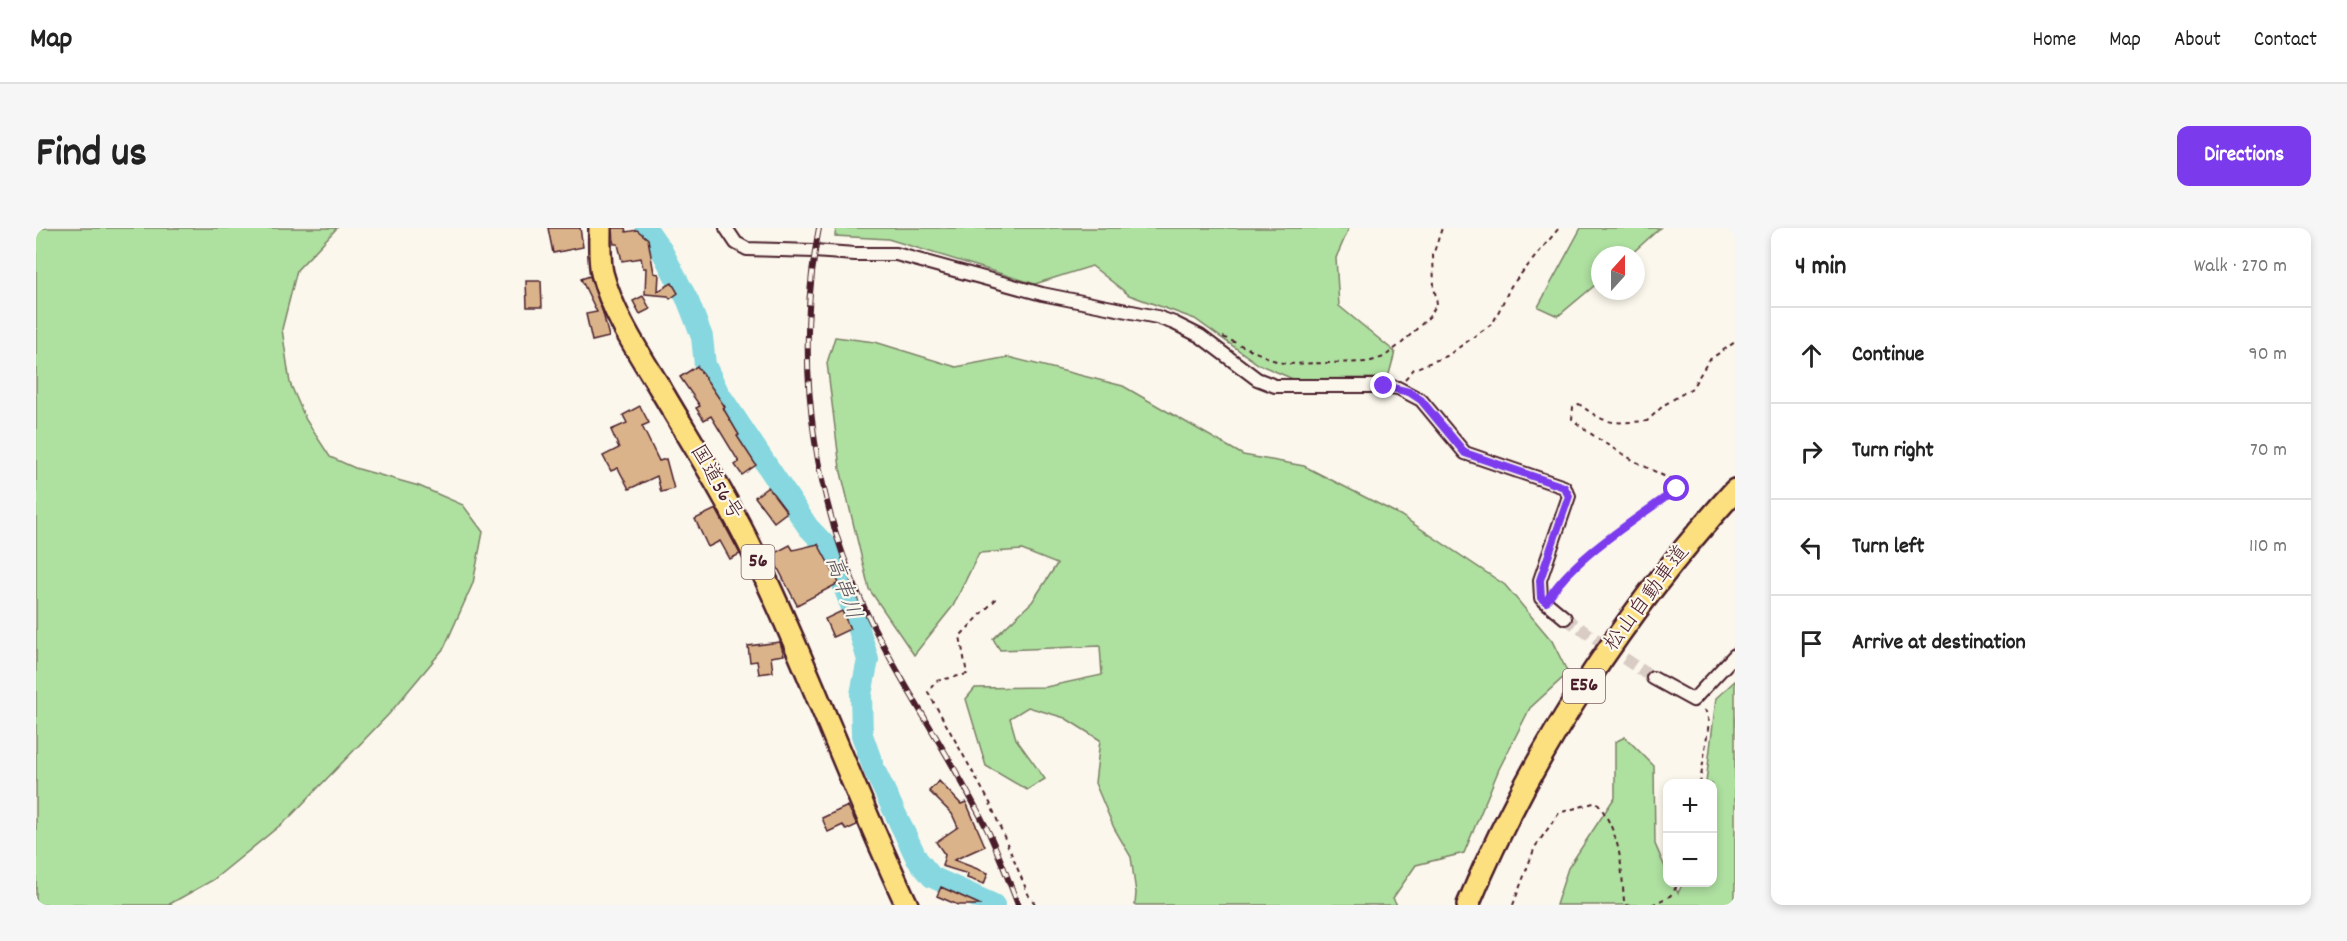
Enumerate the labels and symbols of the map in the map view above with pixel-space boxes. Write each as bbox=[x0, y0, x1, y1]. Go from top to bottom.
north arrow bbox=[1591, 246, 1645, 300]
route end bbox=[1370, 372, 1396, 398]
street label: 国道56号 bbox=[681, 440, 749, 526]
route start bbox=[1663, 475, 1689, 501]
street label: 松山自動車道 bbox=[1598, 540, 1698, 658]
road number: 56 bbox=[742, 545, 774, 579]
water label: 高串川 bbox=[816, 552, 868, 624]
road number: E56 bbox=[1563, 669, 1605, 703]

